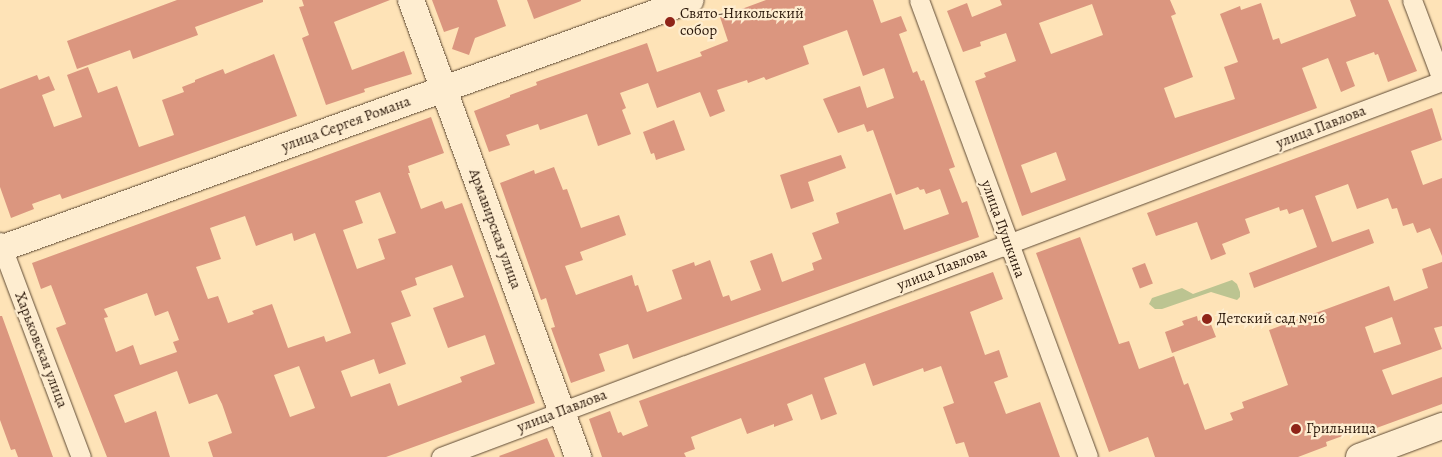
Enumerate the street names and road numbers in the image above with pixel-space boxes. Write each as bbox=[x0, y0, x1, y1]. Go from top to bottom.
street label: улица Сергея Романа bbox=[279, 92, 413, 156]
street label: улица Павлова bbox=[1274, 102, 1368, 152]
street label: Армавирская улица bbox=[465, 166, 525, 292]
street label: улица Пушкина bbox=[977, 178, 1029, 280]
street label: улица Павлова bbox=[895, 244, 989, 294]
street label: Харьковская улица bbox=[11, 290, 71, 410]
street label: улица Павлова bbox=[515, 386, 609, 436]

